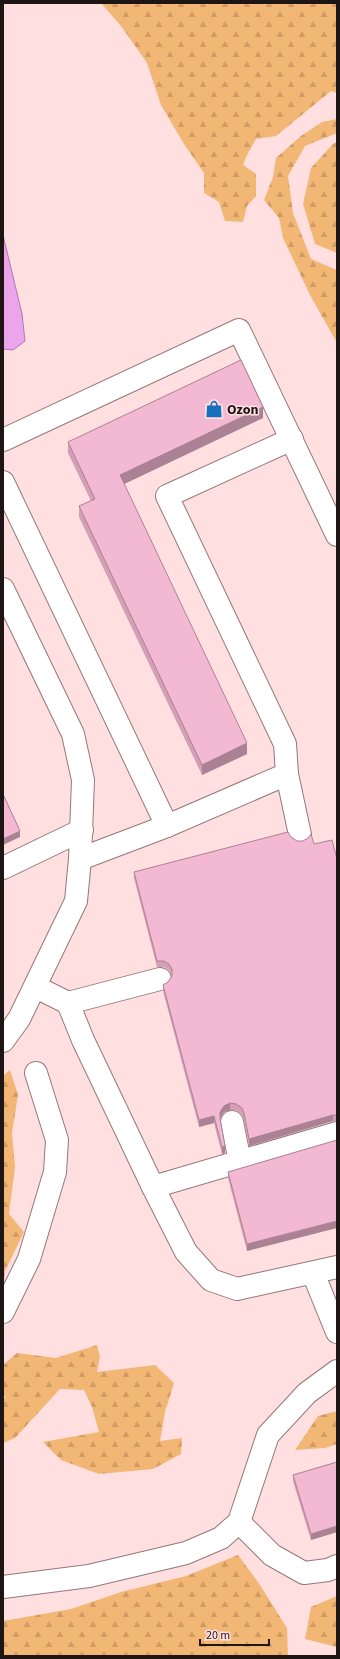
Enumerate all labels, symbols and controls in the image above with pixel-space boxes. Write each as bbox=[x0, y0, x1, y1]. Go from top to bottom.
shop icon: Ozon bbox=[204, 399, 224, 419]
place label: Ozon bbox=[227, 400, 258, 420]
scale bar bbox=[200, 1621, 269, 1647]
text: 20 m bbox=[206, 1627, 230, 1644]

